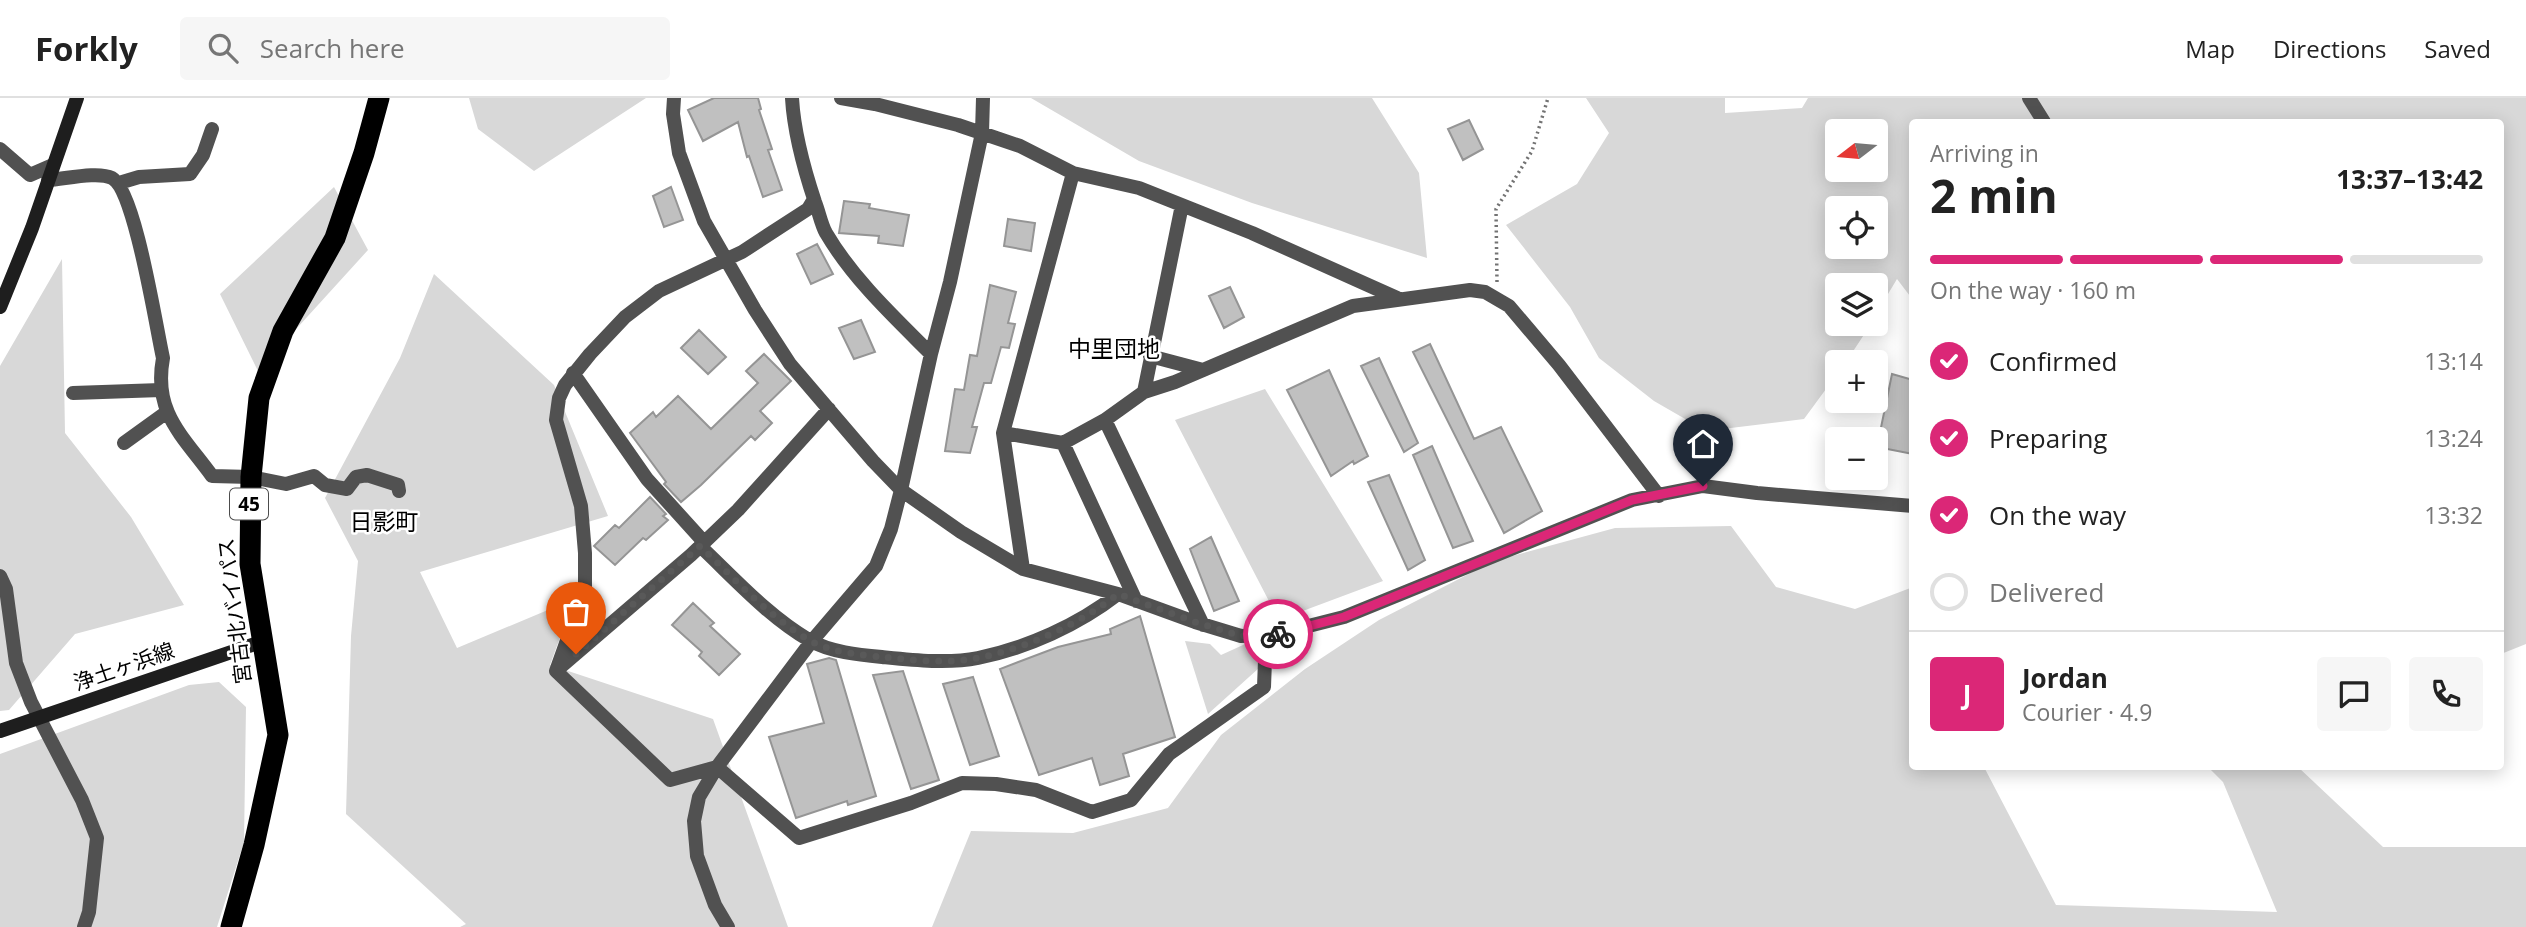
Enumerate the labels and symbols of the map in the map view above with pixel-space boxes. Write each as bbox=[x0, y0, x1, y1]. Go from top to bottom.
north arrow bbox=[1825, 119, 1888, 182]
district label: 中里団地 bbox=[1068, 332, 1160, 364]
pin bbox=[1673, 414, 1733, 486]
road number: 45 bbox=[230, 488, 268, 520]
district label: 日影町 bbox=[350, 505, 419, 537]
street label: 宮古北バイパス bbox=[211, 537, 257, 686]
pin bbox=[546, 582, 606, 654]
courier bbox=[1243, 599, 1313, 669]
street label: 浄土ヶ浜線 bbox=[69, 636, 178, 696]

